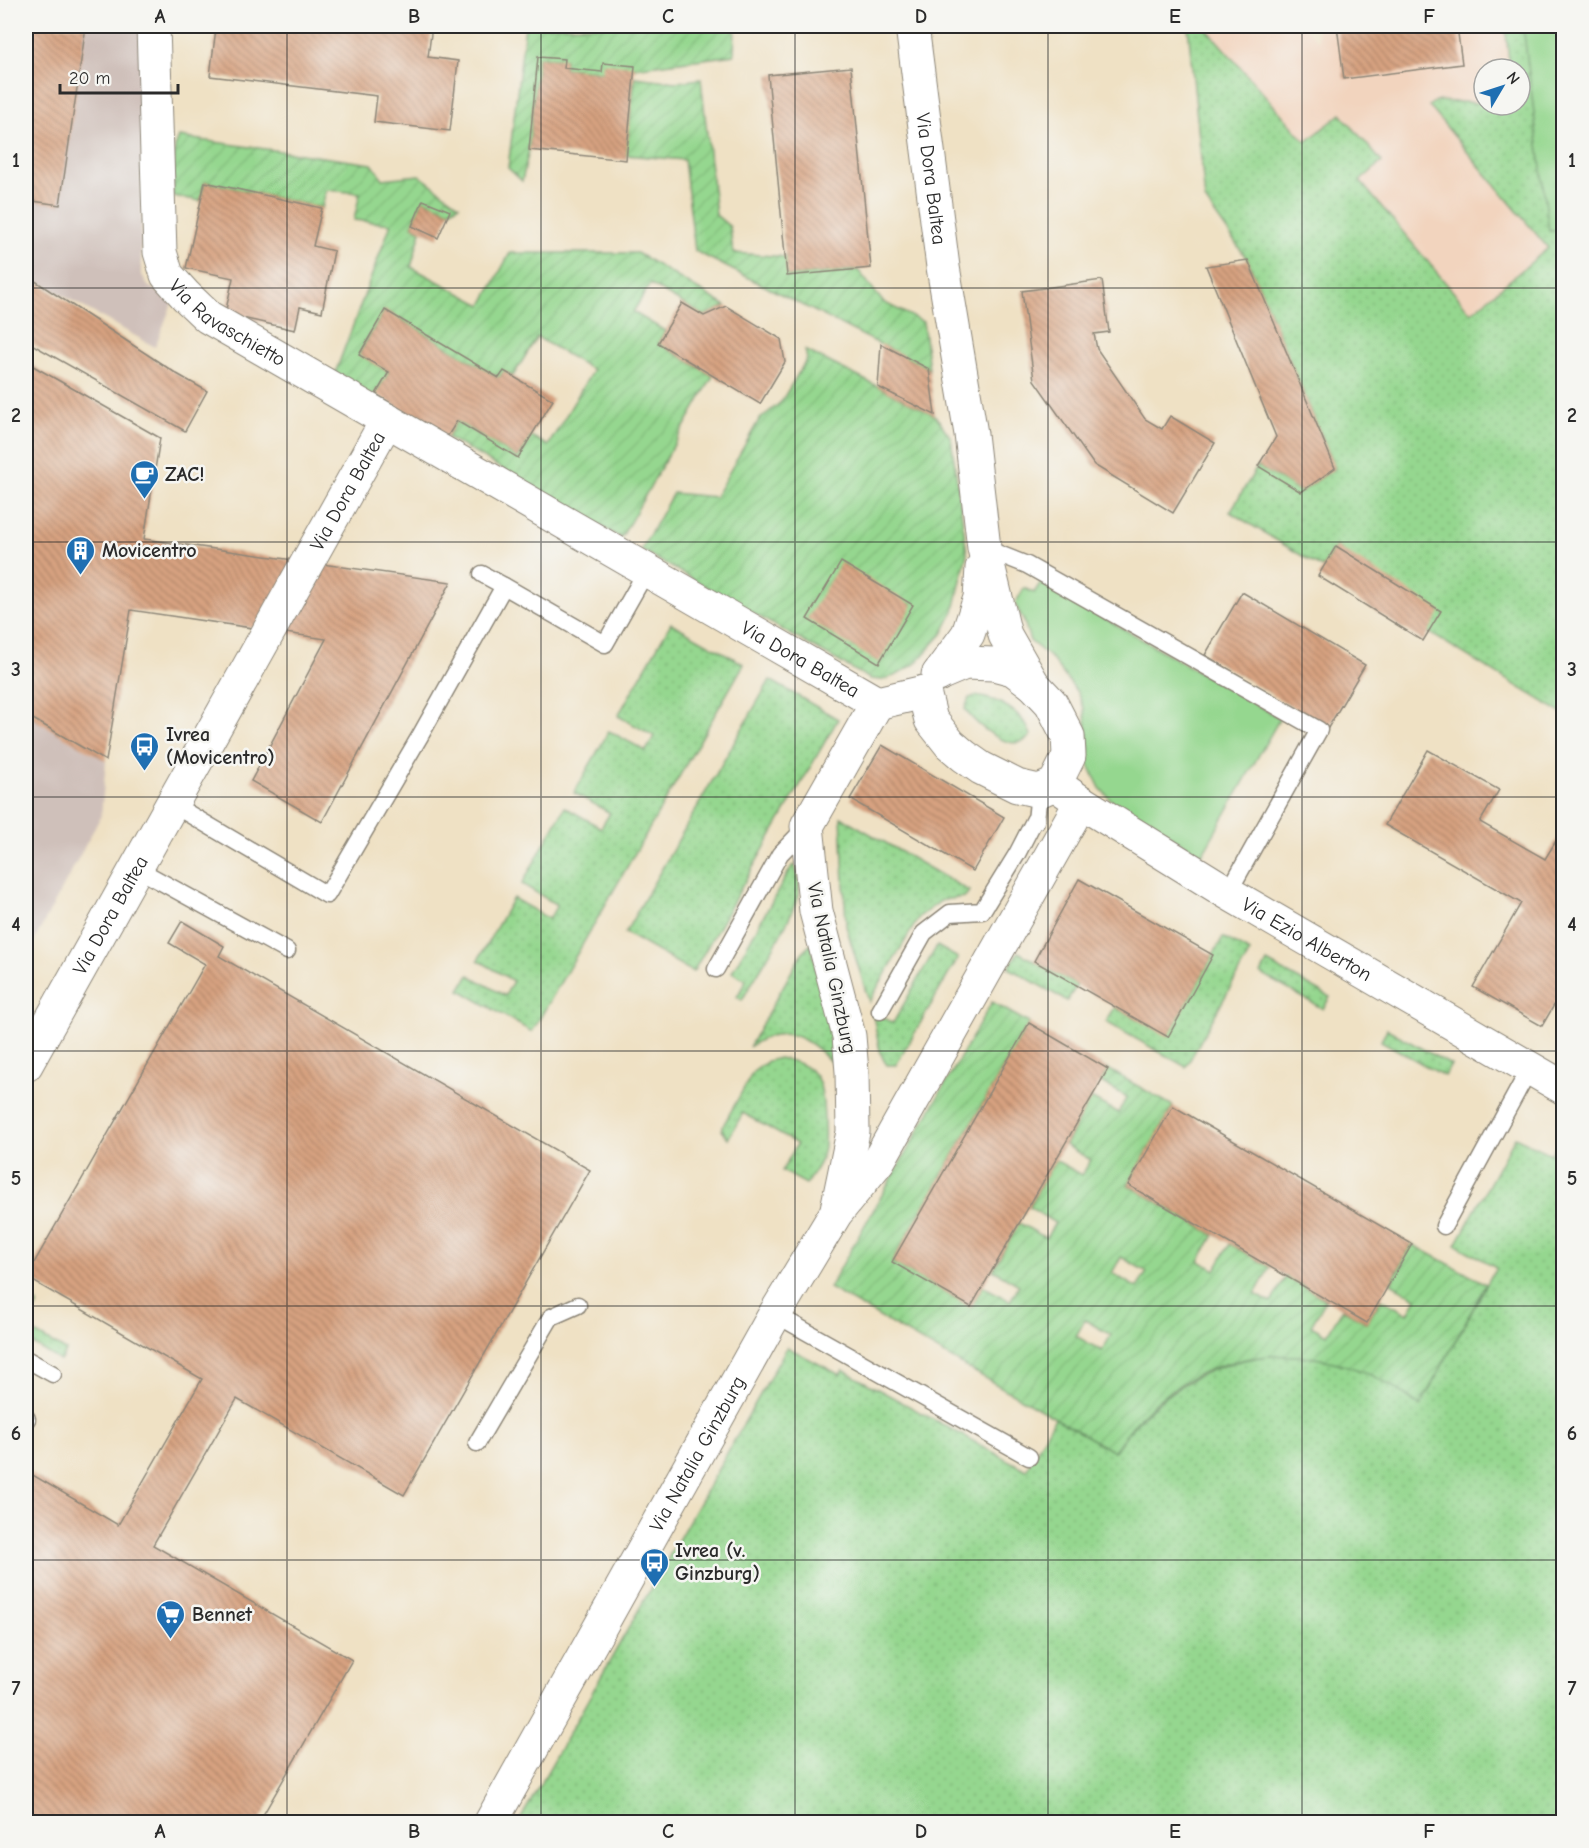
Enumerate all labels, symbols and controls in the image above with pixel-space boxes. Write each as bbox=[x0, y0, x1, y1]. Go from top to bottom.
text: A bbox=[154, 5, 166, 28]
text: B bbox=[408, 5, 420, 28]
text: C bbox=[662, 5, 674, 28]
text: D bbox=[915, 5, 927, 28]
text: E bbox=[1169, 5, 1181, 28]
text: F bbox=[1423, 5, 1435, 28]
scale bar bbox=[60, 57, 178, 95]
north arrow bbox=[1472, 57, 1532, 117]
text: 20 m bbox=[69, 68, 110, 89]
text: N bbox=[1503, 68, 1523, 88]
street label: Via Dora Baltea bbox=[912, 111, 952, 246]
text: 1 bbox=[12, 149, 20, 172]
text: 1 bbox=[1568, 149, 1576, 172]
street label: Via Ravaschietto bbox=[165, 274, 290, 371]
text: 2 bbox=[11, 404, 21, 427]
text: 2 bbox=[1567, 404, 1577, 427]
street label: Via Dora Baltea bbox=[305, 427, 390, 554]
cafe icon: ZAC! bbox=[128, 458, 160, 500]
place label: ZAC! bbox=[165, 463, 204, 486]
building icon: Movicentro bbox=[65, 534, 97, 576]
place label: Movicentro bbox=[102, 539, 196, 562]
street label: Via Dora Baltea bbox=[737, 616, 864, 702]
text: 3 bbox=[11, 658, 21, 681]
text: 3 bbox=[1567, 658, 1577, 681]
place label: Ivrea (Movicentro) bbox=[166, 723, 275, 769]
bus stop icon: Ivrea (Movicentro) bbox=[129, 730, 161, 772]
street label: Via Dora Baltea bbox=[68, 851, 152, 978]
street label: Via Natalia Ginzburg bbox=[803, 880, 861, 1056]
street label: Via Ezio Alberton bbox=[1238, 892, 1376, 986]
text: 4 bbox=[11, 913, 21, 936]
text: 4 bbox=[1567, 913, 1577, 936]
text: 5 bbox=[11, 1167, 21, 1190]
text: 5 bbox=[1567, 1167, 1577, 1190]
street label: Via Natalia Ginzburg bbox=[644, 1372, 750, 1536]
text: 6 bbox=[11, 1422, 21, 1445]
text: 6 bbox=[1567, 1422, 1577, 1445]
place label: Ivrea (v. Ginzburg) bbox=[675, 1539, 760, 1585]
bus stop icon: Ivrea (v. Ginzburg) bbox=[638, 1546, 670, 1588]
supermarket icon: Bennet bbox=[155, 1598, 187, 1640]
place label: Bennet bbox=[192, 1603, 253, 1626]
text: 7 bbox=[12, 1677, 21, 1700]
text: 7 bbox=[1568, 1677, 1577, 1700]
text: A bbox=[154, 1820, 166, 1843]
text: B bbox=[408, 1820, 420, 1843]
text: C bbox=[662, 1820, 674, 1843]
text: D bbox=[915, 1820, 927, 1843]
text: E bbox=[1169, 1820, 1181, 1843]
text: F bbox=[1423, 1820, 1435, 1843]

